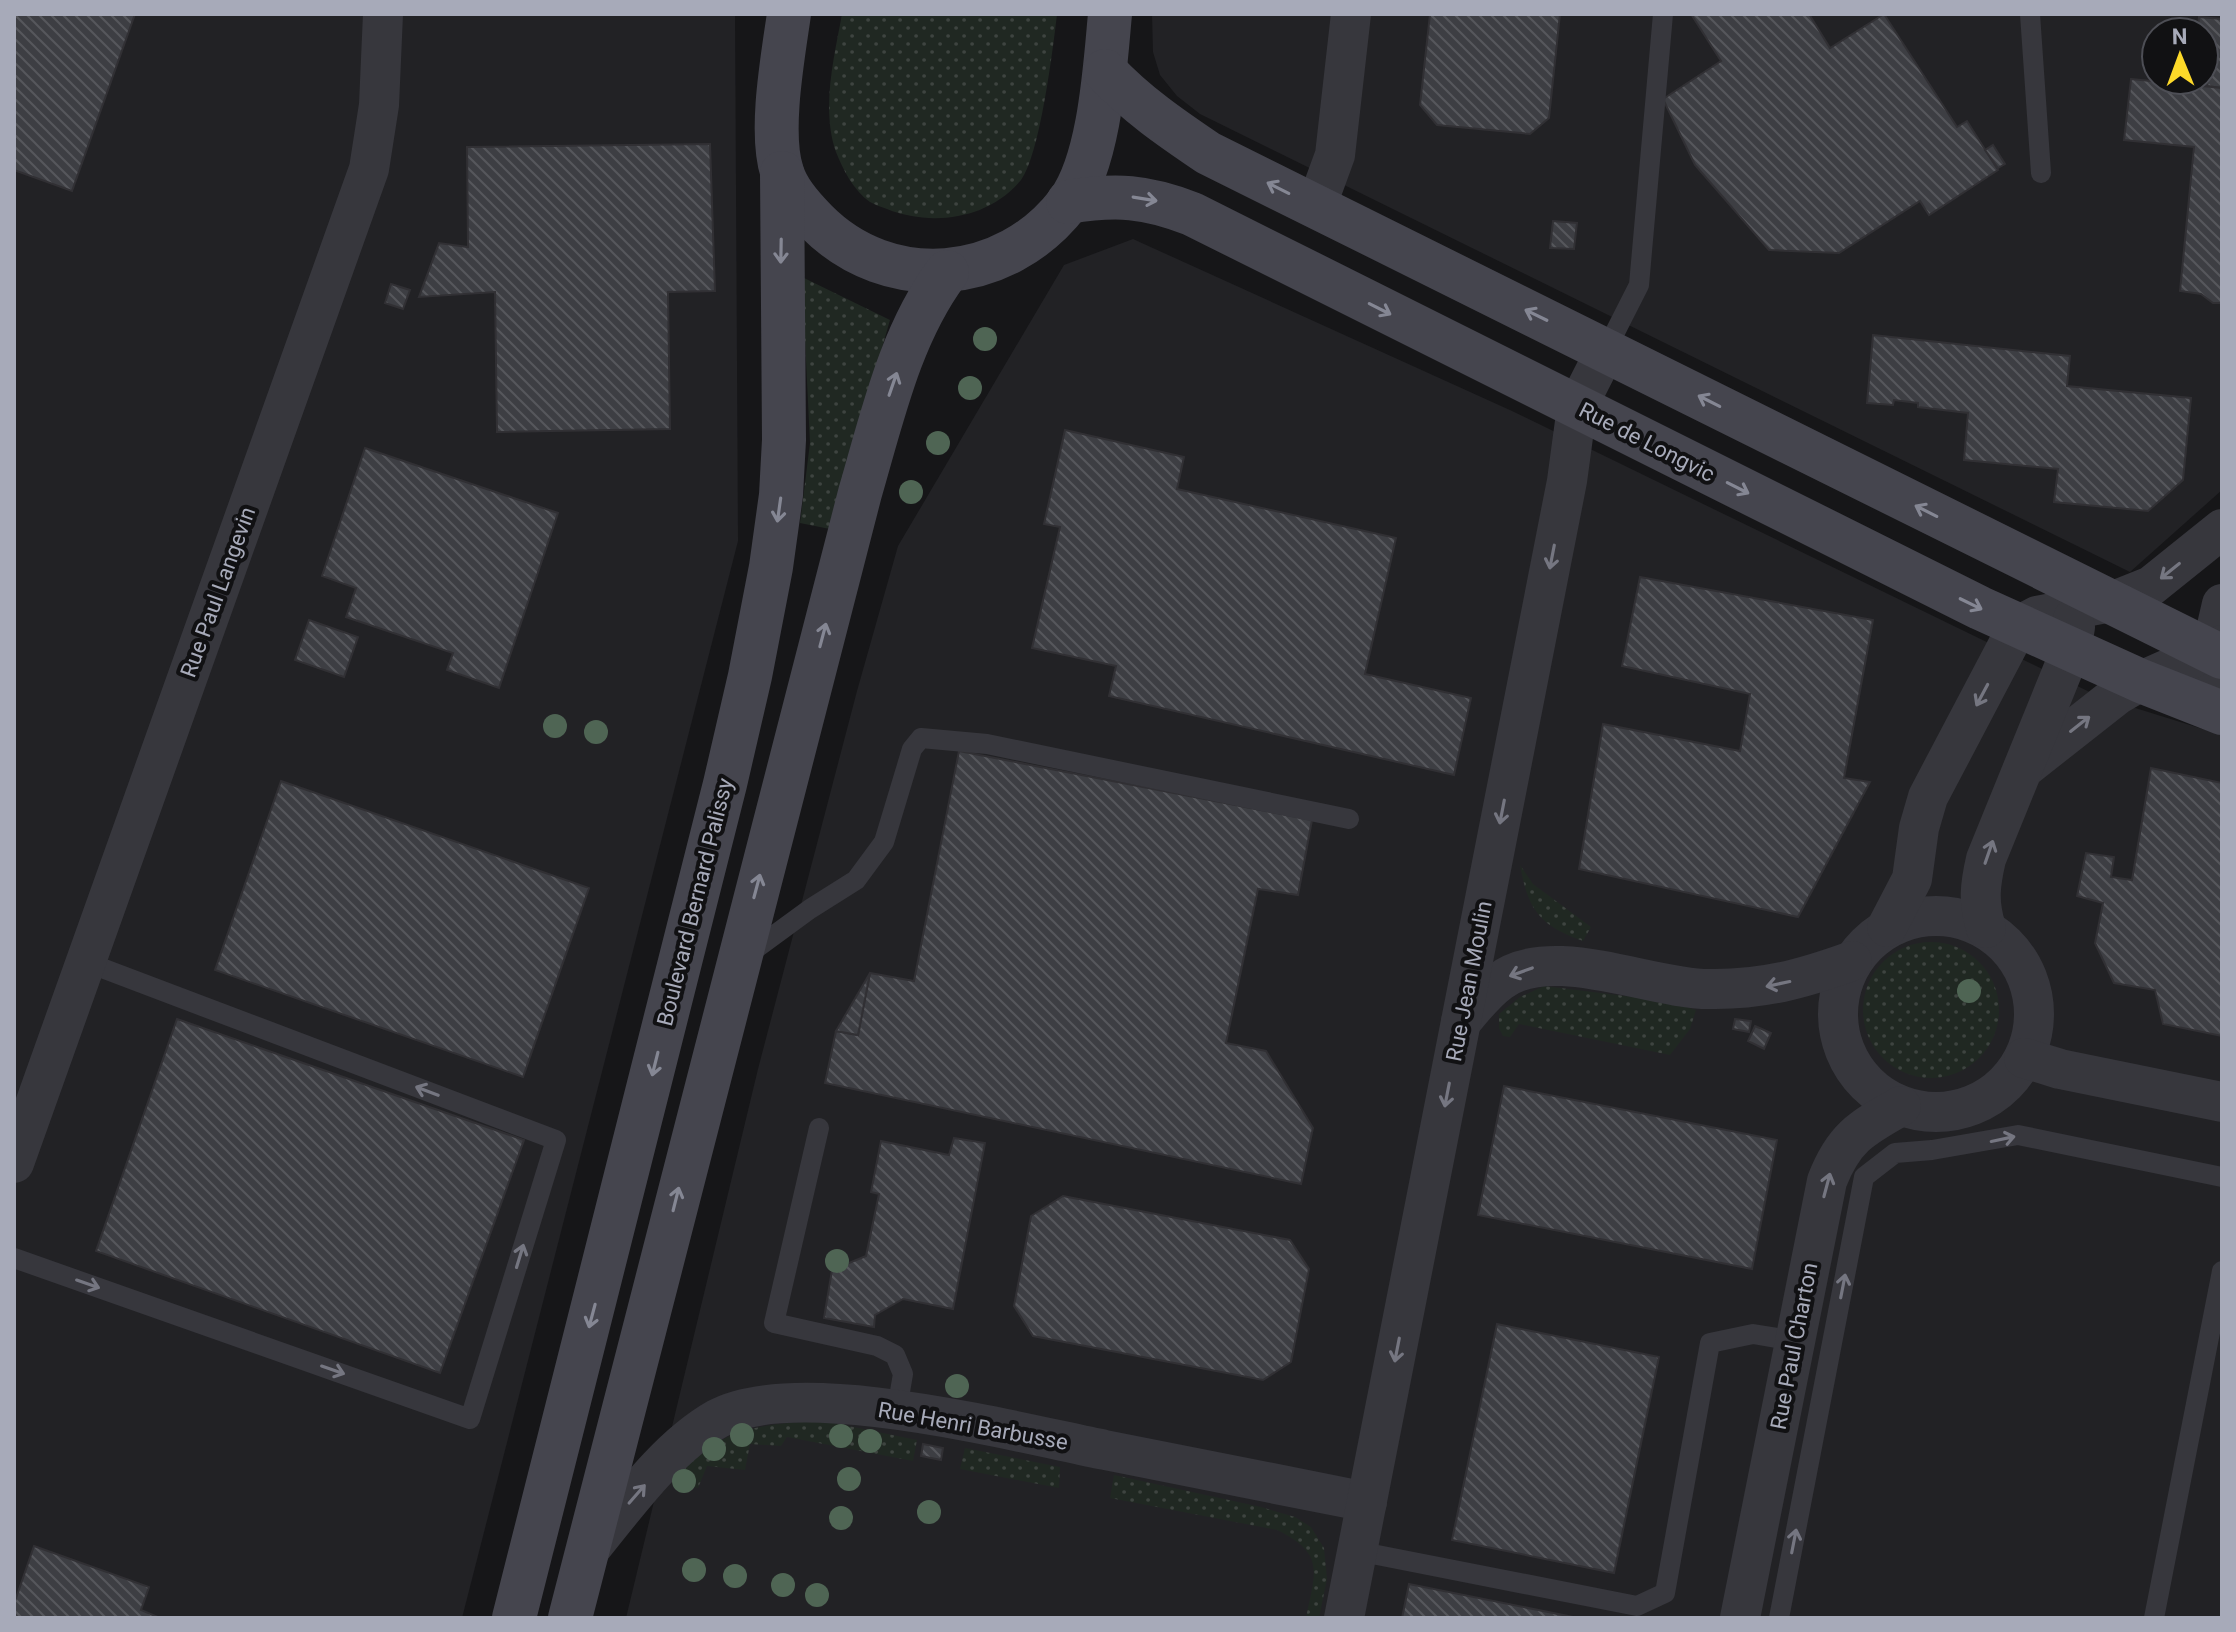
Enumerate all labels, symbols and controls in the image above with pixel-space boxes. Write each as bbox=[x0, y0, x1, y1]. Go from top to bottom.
north arrow bbox=[2140, 16, 2220, 96]
text: N bbox=[2172, 24, 2188, 49]
one-way arrow bbox=[1267, 180, 1291, 195]
one-way arrow bbox=[1132, 192, 1158, 207]
one-way arrow bbox=[773, 237, 789, 264]
one-way arrow bbox=[1368, 301, 1392, 317]
one-way arrow bbox=[1525, 307, 1549, 323]
one-way arrow bbox=[887, 372, 902, 397]
one-way arrow bbox=[1697, 393, 1721, 408]
street label: Rue de Longvic bbox=[1575, 397, 1719, 487]
one-way arrow bbox=[1726, 480, 1750, 496]
one-way arrow bbox=[771, 497, 786, 522]
one-way arrow bbox=[1915, 502, 1939, 518]
street label: Rue Paul Langevin bbox=[176, 503, 260, 681]
one-way arrow bbox=[1544, 544, 1559, 569]
one-way arrow bbox=[2160, 562, 2181, 580]
one-way arrow bbox=[1958, 597, 1982, 612]
one-way arrow bbox=[816, 622, 831, 648]
one-way arrow bbox=[1973, 683, 1989, 706]
one-way arrow bbox=[2069, 716, 2090, 733]
street label: Boulevard Bernard Palissy bbox=[652, 775, 738, 1028]
one-way arrow bbox=[1494, 799, 1509, 824]
one-way arrow bbox=[1983, 840, 1998, 865]
one-way arrow bbox=[751, 874, 766, 900]
street label: Rue Jean Moulin bbox=[1441, 899, 1497, 1063]
one-way arrow bbox=[1509, 966, 1534, 980]
one-way arrow bbox=[1765, 977, 1791, 992]
one-way arrow bbox=[647, 1051, 662, 1077]
one-way arrow bbox=[1438, 1082, 1453, 1107]
one-way arrow bbox=[415, 1083, 440, 1097]
one-way arrow bbox=[1990, 1131, 2016, 1146]
one-way arrow bbox=[1820, 1172, 1835, 1198]
one-way arrow bbox=[670, 1187, 685, 1213]
one-way arrow bbox=[514, 1244, 529, 1269]
street label: Rue Paul Charton bbox=[1766, 1260, 1822, 1432]
one-way arrow bbox=[1836, 1274, 1851, 1299]
one-way arrow bbox=[75, 1278, 99, 1292]
one-way arrow bbox=[583, 1303, 598, 1329]
one-way arrow bbox=[1388, 1337, 1403, 1362]
one-way arrow bbox=[320, 1364, 345, 1379]
street label: Rue Henri Barbusse bbox=[876, 1397, 1070, 1455]
one-way arrow bbox=[628, 1484, 646, 1504]
one-way arrow bbox=[1787, 1529, 1802, 1555]

